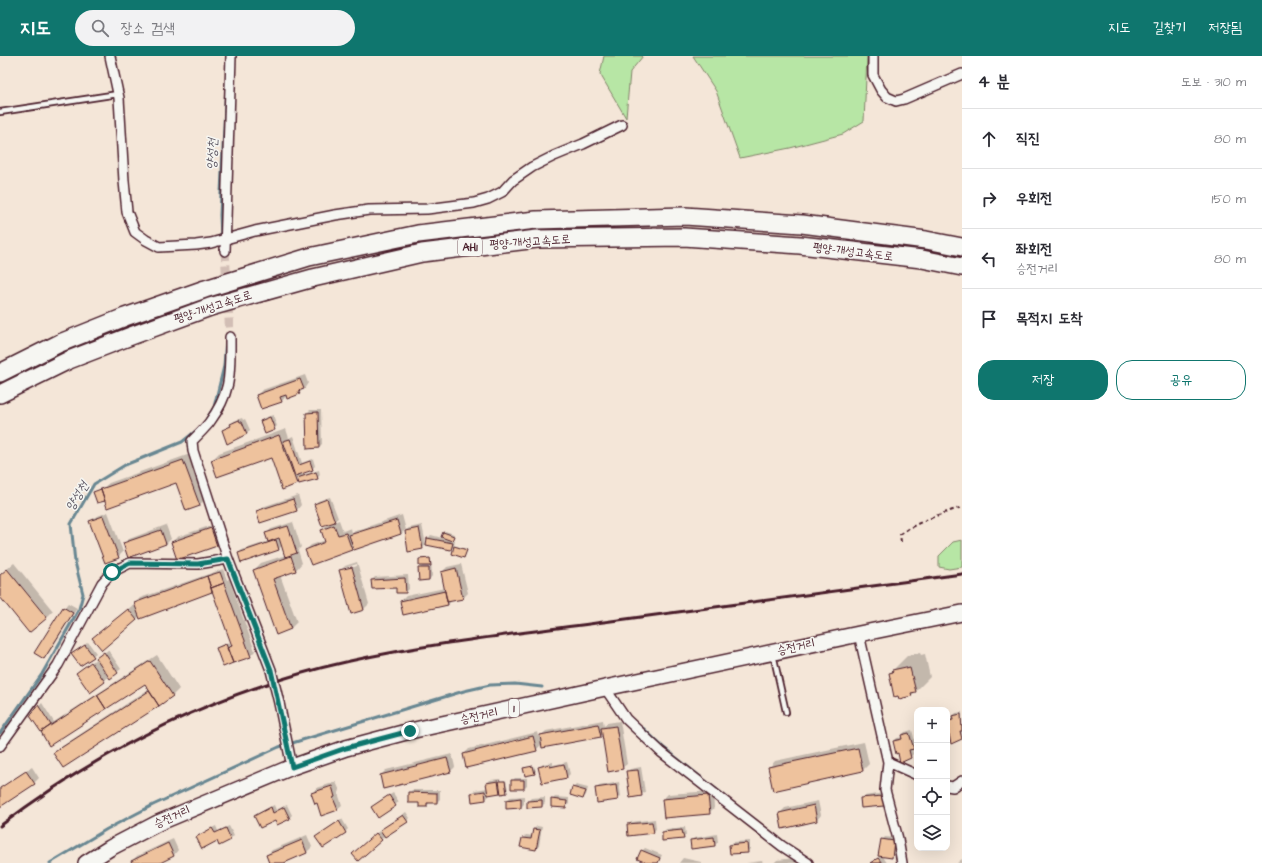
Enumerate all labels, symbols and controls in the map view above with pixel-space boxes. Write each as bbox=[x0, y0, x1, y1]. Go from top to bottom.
search box bbox=[75, 10, 355, 46]
text: 지도 bbox=[20, 15, 51, 42]
icon: search bbox=[89, 17, 111, 39]
text: 장소 검색 bbox=[121, 18, 175, 39]
text: 지도 bbox=[1108, 18, 1130, 38]
text: 길찾기 bbox=[1152, 18, 1186, 38]
text: 저장됨 bbox=[1208, 18, 1242, 38]
text: 4 분 bbox=[978, 70, 1010, 94]
text: 도보 · 310 m bbox=[1181, 73, 1246, 91]
icon: ahead bbox=[978, 128, 1000, 150]
text: 직진 bbox=[1016, 128, 1040, 149]
text: 80 m bbox=[1214, 130, 1246, 148]
water label: 양성천 bbox=[202, 136, 222, 170]
icon: right bbox=[978, 188, 1000, 210]
text: 우회전 bbox=[1016, 188, 1052, 209]
text: 150 m bbox=[1212, 190, 1246, 208]
street label: 평양-개성고속도로 bbox=[489, 231, 571, 253]
road number: AH1 bbox=[458, 238, 482, 256]
street label: 평양-개성고속도로 bbox=[812, 239, 894, 265]
text: 좌회전 bbox=[1016, 239, 1052, 260]
icon: left bbox=[978, 248, 1000, 270]
text: 80 m bbox=[1214, 250, 1246, 268]
text: 승전거리 bbox=[1016, 260, 1058, 278]
street label: 평양-개성고속도로 bbox=[172, 286, 254, 328]
icon: arrive bbox=[978, 308, 1000, 330]
text: 목적지 도착 bbox=[1016, 308, 1082, 329]
button: 저장 bbox=[978, 360, 1108, 400]
button: 공유 bbox=[1116, 360, 1246, 400]
water label: 양성천 bbox=[61, 477, 94, 514]
route start bbox=[103, 563, 121, 581]
street label: 승전거리 bbox=[775, 635, 817, 659]
road number: 1 bbox=[509, 699, 519, 717]
street label: 승전거리 bbox=[458, 704, 500, 728]
map controls bbox=[914, 707, 950, 851]
button: + bbox=[914, 707, 950, 743]
route end bbox=[401, 722, 419, 740]
button: − bbox=[914, 743, 950, 779]
button: locate bbox=[914, 779, 950, 815]
street label: 승전거리 bbox=[151, 801, 193, 833]
button: layers bbox=[914, 815, 950, 851]

